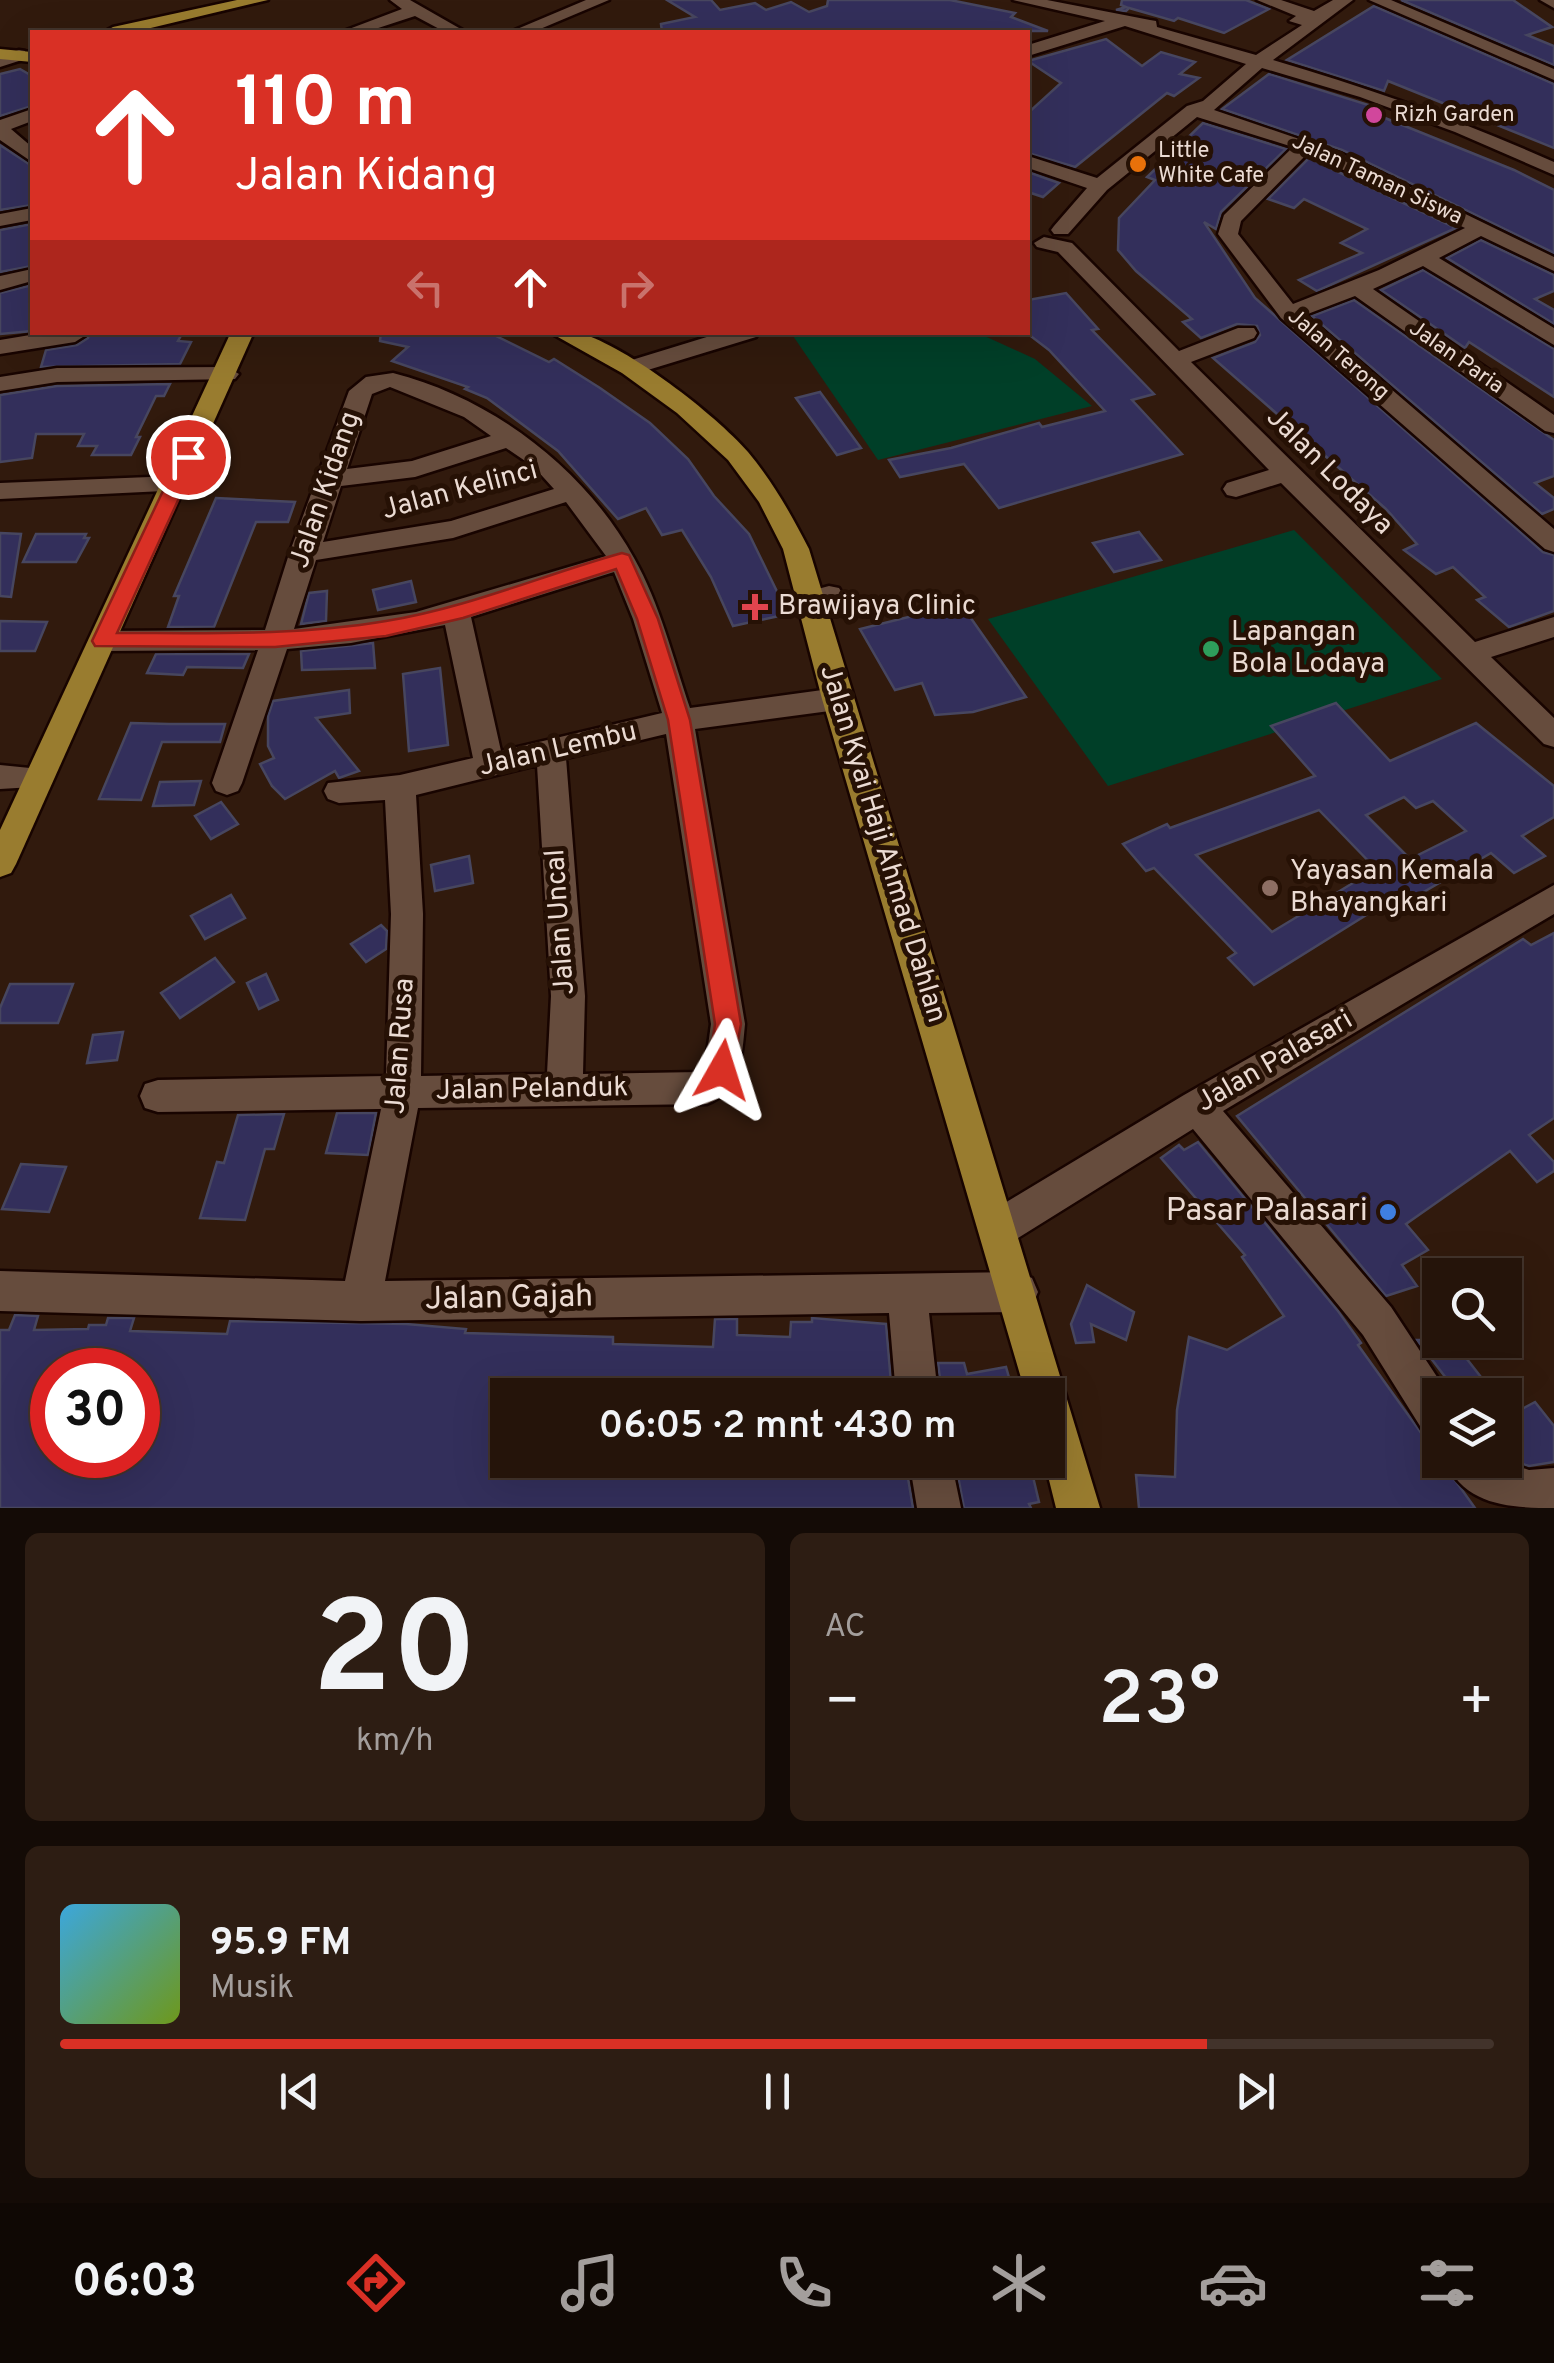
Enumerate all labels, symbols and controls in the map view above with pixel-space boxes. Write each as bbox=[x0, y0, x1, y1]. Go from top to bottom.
text: 110 m bbox=[235, 62, 416, 151]
icon: ahead bbox=[70, 70, 200, 200]
place label: Rizh Garden bbox=[1394, 102, 1515, 129]
marker: Rizh Garden bbox=[1363, 104, 1385, 126]
street label: Jalan Taman Siswa bbox=[1287, 129, 1467, 231]
place label: Little White Cafe bbox=[1158, 138, 1264, 190]
text: Jalan Kidang bbox=[235, 149, 497, 206]
marker: Little White Cafe bbox=[1127, 153, 1149, 175]
icon: left bbox=[398, 260, 453, 315]
icon: ahead bbox=[503, 260, 558, 315]
icon: right bbox=[608, 260, 663, 315]
street label: Jalan Terong bbox=[1282, 303, 1394, 407]
street label: Jalan Paria bbox=[1403, 315, 1509, 401]
street label: Jalan Lodaya bbox=[1258, 401, 1400, 543]
street label: Jalan Kidang bbox=[282, 407, 370, 573]
pin bbox=[146, 415, 231, 500]
icon: arrive bbox=[161, 430, 216, 485]
street label: Jalan Kelinci bbox=[378, 453, 542, 529]
place label: Brawijaya Clinic bbox=[778, 589, 976, 625]
marker: Brawijaya Clinic bbox=[742, 594, 768, 620]
place label: Lapangan Bola Lodaya bbox=[1231, 615, 1385, 683]
marker: Lapangan Bola Lodaya bbox=[1200, 638, 1222, 660]
street label: Jalan Kyai Haji Ahmad Dahlan bbox=[810, 661, 954, 1027]
street label: Jalan Lembu bbox=[476, 714, 640, 786]
street label: Jalan Uncal bbox=[538, 848, 584, 996]
place label: Yayasan Kemala Bhayangkari bbox=[1290, 854, 1494, 922]
marker: Yayasan Kemala Bhayangkari bbox=[1259, 877, 1281, 899]
street label: Jalan Rusa bbox=[378, 977, 424, 1115]
street label: Jalan Palasari bbox=[1190, 1003, 1360, 1121]
position arrow bbox=[670, 1018, 774, 1122]
street label: Jalan Pelanduk bbox=[435, 1070, 629, 1110]
place label: Pasar Palasari bbox=[1166, 1192, 1368, 1232]
marker: Pasar Palasari bbox=[1377, 1201, 1399, 1223]
map controls bbox=[1422, 1258, 1522, 1478]
button: search bbox=[1422, 1258, 1522, 1358]
street label: Jalan Gajah bbox=[425, 1278, 593, 1320]
speed limit sign: 30 bbox=[30, 1348, 160, 1478]
button: layers bbox=[1422, 1378, 1522, 1478]
text: 06:05 · 2 mnt · 430 m bbox=[599, 1403, 956, 1452]
text: 20 bbox=[312, 1574, 477, 1739]
text: AC bbox=[825, 1608, 866, 1648]
text: 23° bbox=[1098, 1656, 1220, 1751]
text: − bbox=[825, 1669, 860, 1739]
text: + bbox=[1459, 1669, 1494, 1739]
text: km/h bbox=[356, 1722, 434, 1762]
text: 95.9 FM bbox=[210, 1920, 351, 1969]
text: Musik bbox=[210, 1969, 294, 2009]
icon: previous bbox=[272, 2064, 327, 2119]
icon: pause bbox=[750, 2064, 805, 2119]
icon: next bbox=[1228, 2064, 1283, 2119]
icon: directions bbox=[341, 2248, 411, 2318]
icon: music bbox=[555, 2248, 625, 2318]
icon: phone bbox=[769, 2248, 839, 2318]
icon: climate bbox=[984, 2248, 1054, 2318]
icon: car bbox=[1198, 2248, 1268, 2318]
icon: filters bbox=[1412, 2248, 1482, 2318]
text: 06:03 bbox=[72, 2255, 197, 2312]

